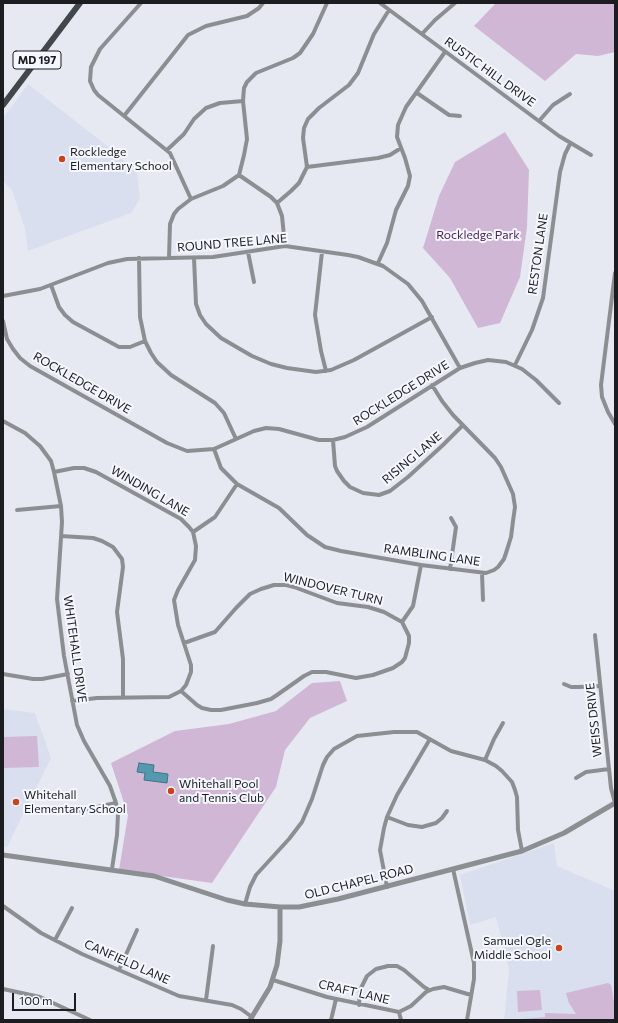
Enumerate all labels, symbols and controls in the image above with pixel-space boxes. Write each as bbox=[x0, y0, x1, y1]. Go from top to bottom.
street label: RUSTIC HILL DRIVE bbox=[442, 34, 538, 110]
road number: MD 197 bbox=[13, 51, 61, 69]
place label: Rockledge Elementary School bbox=[70, 145, 172, 173]
marker: Rockledge Elementary School bbox=[57, 154, 67, 164]
street label: RESTON LANE bbox=[525, 212, 551, 296]
park label: Rockledge Park bbox=[436, 228, 520, 242]
street label: ROUND TREE LANE bbox=[176, 231, 288, 255]
street label: ROCKLEDGE DRIVE bbox=[31, 349, 133, 417]
street label: ROCKLEDGE DRIVE bbox=[350, 358, 452, 428]
street label: RISING LANE bbox=[379, 429, 445, 487]
street label: WINDING LANE bbox=[108, 463, 192, 519]
street label: RAMBLING LANE bbox=[383, 541, 481, 569]
street label: WINDOVER TURN bbox=[282, 570, 384, 608]
street label: WHITEHALL DRIVE bbox=[60, 594, 90, 704]
street label: WEISS DRIVE bbox=[583, 682, 605, 758]
place label: Whitehall Pool and Tennis Club bbox=[179, 777, 264, 805]
marker: Whitehall Pool and Tennis Club bbox=[166, 786, 176, 796]
place label: Whitehall Elementary School bbox=[24, 788, 126, 816]
marker: Whitehall Elementary School bbox=[11, 797, 21, 807]
street label: OLD CHAPEL ROAD bbox=[303, 862, 415, 902]
place label: Samuel Ogle Middle School bbox=[474, 934, 551, 962]
street label: CANFIELD LANE bbox=[82, 937, 172, 987]
marker: Samuel Ogle Middle School bbox=[554, 943, 564, 953]
street label: CRAFT LANE bbox=[317, 977, 391, 1007]
scale bar bbox=[14, 985, 78, 1011]
text: 100 m bbox=[19, 993, 53, 1007]

